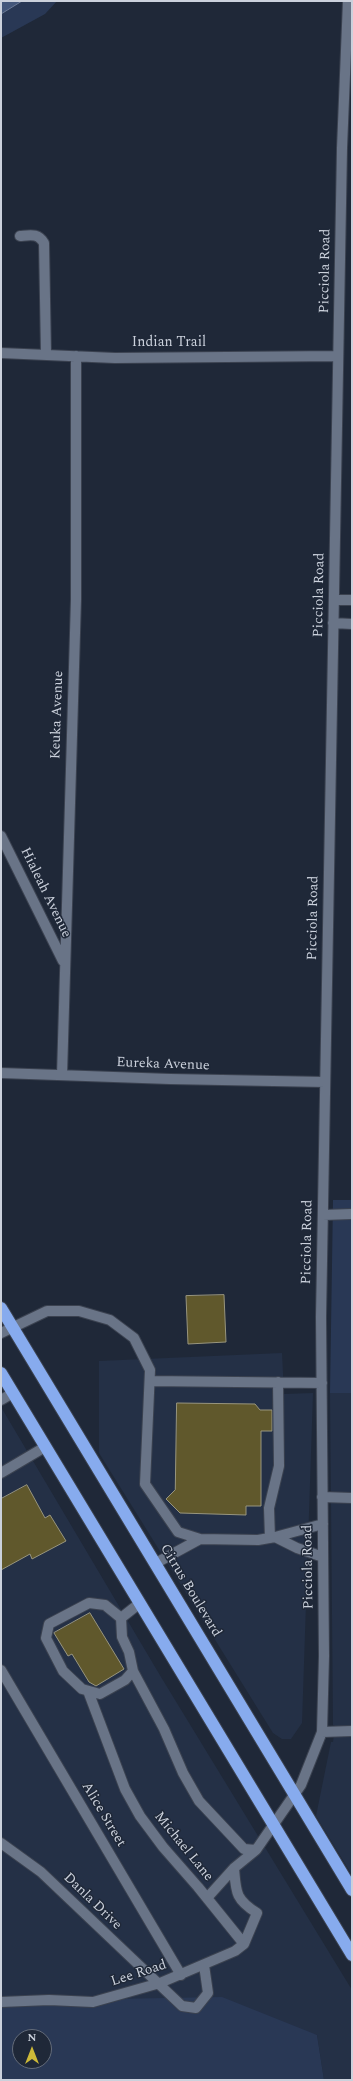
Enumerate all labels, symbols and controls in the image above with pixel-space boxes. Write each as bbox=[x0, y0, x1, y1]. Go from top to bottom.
street label: Picciola Road bbox=[317, 229, 335, 313]
street label: Indian Trail bbox=[132, 335, 206, 351]
street label: Picciola Road bbox=[311, 553, 329, 637]
street label: Keuka Avenue bbox=[48, 670, 68, 760]
street label: Hialeah Avenue bbox=[16, 845, 74, 941]
street label: Picciola Road bbox=[305, 876, 323, 960]
street label: Eureka Avenue bbox=[116, 1055, 210, 1075]
street label: Picciola Road bbox=[299, 1200, 317, 1284]
street label: Picciola Road bbox=[300, 1525, 318, 1609]
street label: Citrus Boulevard bbox=[156, 1542, 224, 1640]
street label: Alice Street bbox=[77, 1780, 129, 1850]
street label: Michael Lane bbox=[150, 1809, 216, 1885]
street label: Danla Drive bbox=[59, 1870, 125, 1934]
street label: Lee Road bbox=[109, 1957, 169, 1991]
north arrow bbox=[12, 2029, 52, 2069]
text: N bbox=[28, 2029, 36, 2046]

